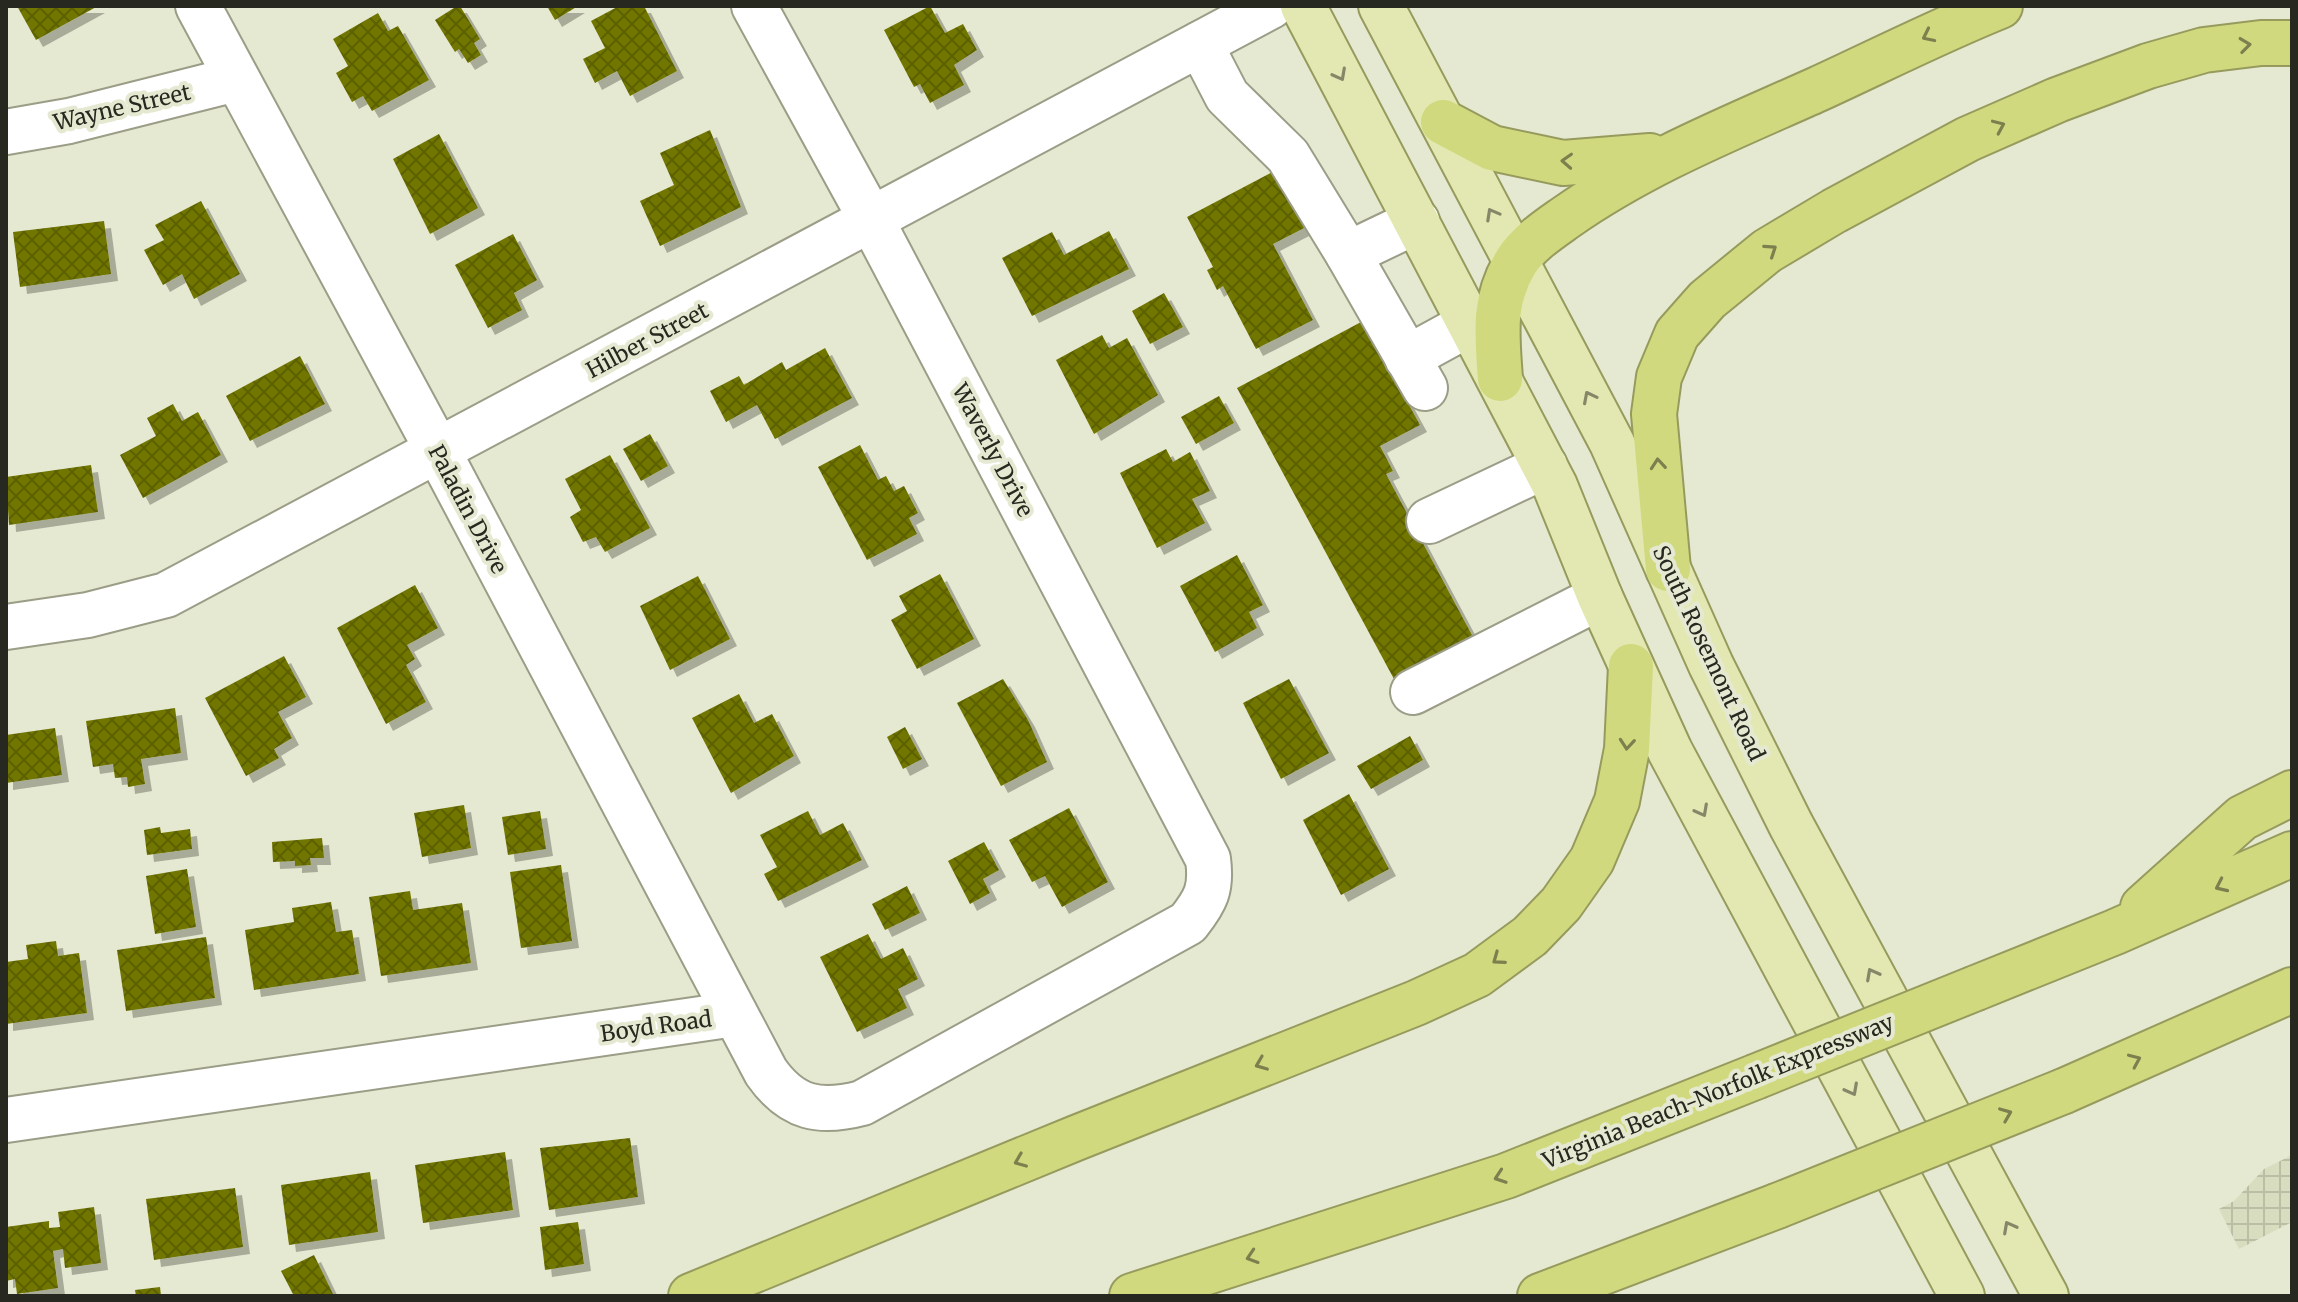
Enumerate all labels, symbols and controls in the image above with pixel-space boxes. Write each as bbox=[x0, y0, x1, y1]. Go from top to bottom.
one-way arrow bbox=[1921, 26, 1936, 42]
one-way arrow bbox=[2238, 37, 2251, 54]
one-way arrow bbox=[1330, 67, 1345, 81]
street label: Wayne Street bbox=[50, 78, 194, 137]
one-way arrow bbox=[1990, 119, 2005, 135]
one-way arrow bbox=[1560, 153, 1573, 170]
one-way arrow bbox=[1486, 208, 1502, 223]
one-way arrow bbox=[1762, 245, 1776, 260]
street label: Hilber Street bbox=[581, 296, 713, 384]
street label: Waverly Drive bbox=[946, 378, 1040, 522]
one-way arrow bbox=[1583, 390, 1598, 405]
street label: Paladin Drive bbox=[422, 440, 514, 578]
one-way arrow bbox=[1650, 457, 1667, 470]
street label: South Rosemont Road bbox=[1647, 541, 1771, 765]
one-way arrow bbox=[1619, 738, 1636, 751]
one-way arrow bbox=[1693, 803, 1708, 818]
one-way arrow bbox=[2215, 877, 2229, 893]
one-way arrow bbox=[1493, 949, 1507, 964]
one-way arrow bbox=[1866, 968, 1881, 982]
street label: Boyd Road bbox=[598, 1004, 714, 1048]
street label: Virginia Beach-Norfolk Expressway bbox=[1537, 1007, 1898, 1175]
one-way arrow bbox=[2127, 1053, 2141, 1069]
one-way arrow bbox=[1255, 1054, 1269, 1071]
one-way arrow bbox=[1842, 1081, 1857, 1096]
one-way arrow bbox=[1998, 1108, 2012, 1124]
one-way arrow bbox=[1014, 1151, 1028, 1167]
one-way arrow bbox=[1494, 1168, 1508, 1184]
one-way arrow bbox=[2003, 1221, 2018, 1236]
one-way arrow bbox=[1246, 1248, 1260, 1264]

